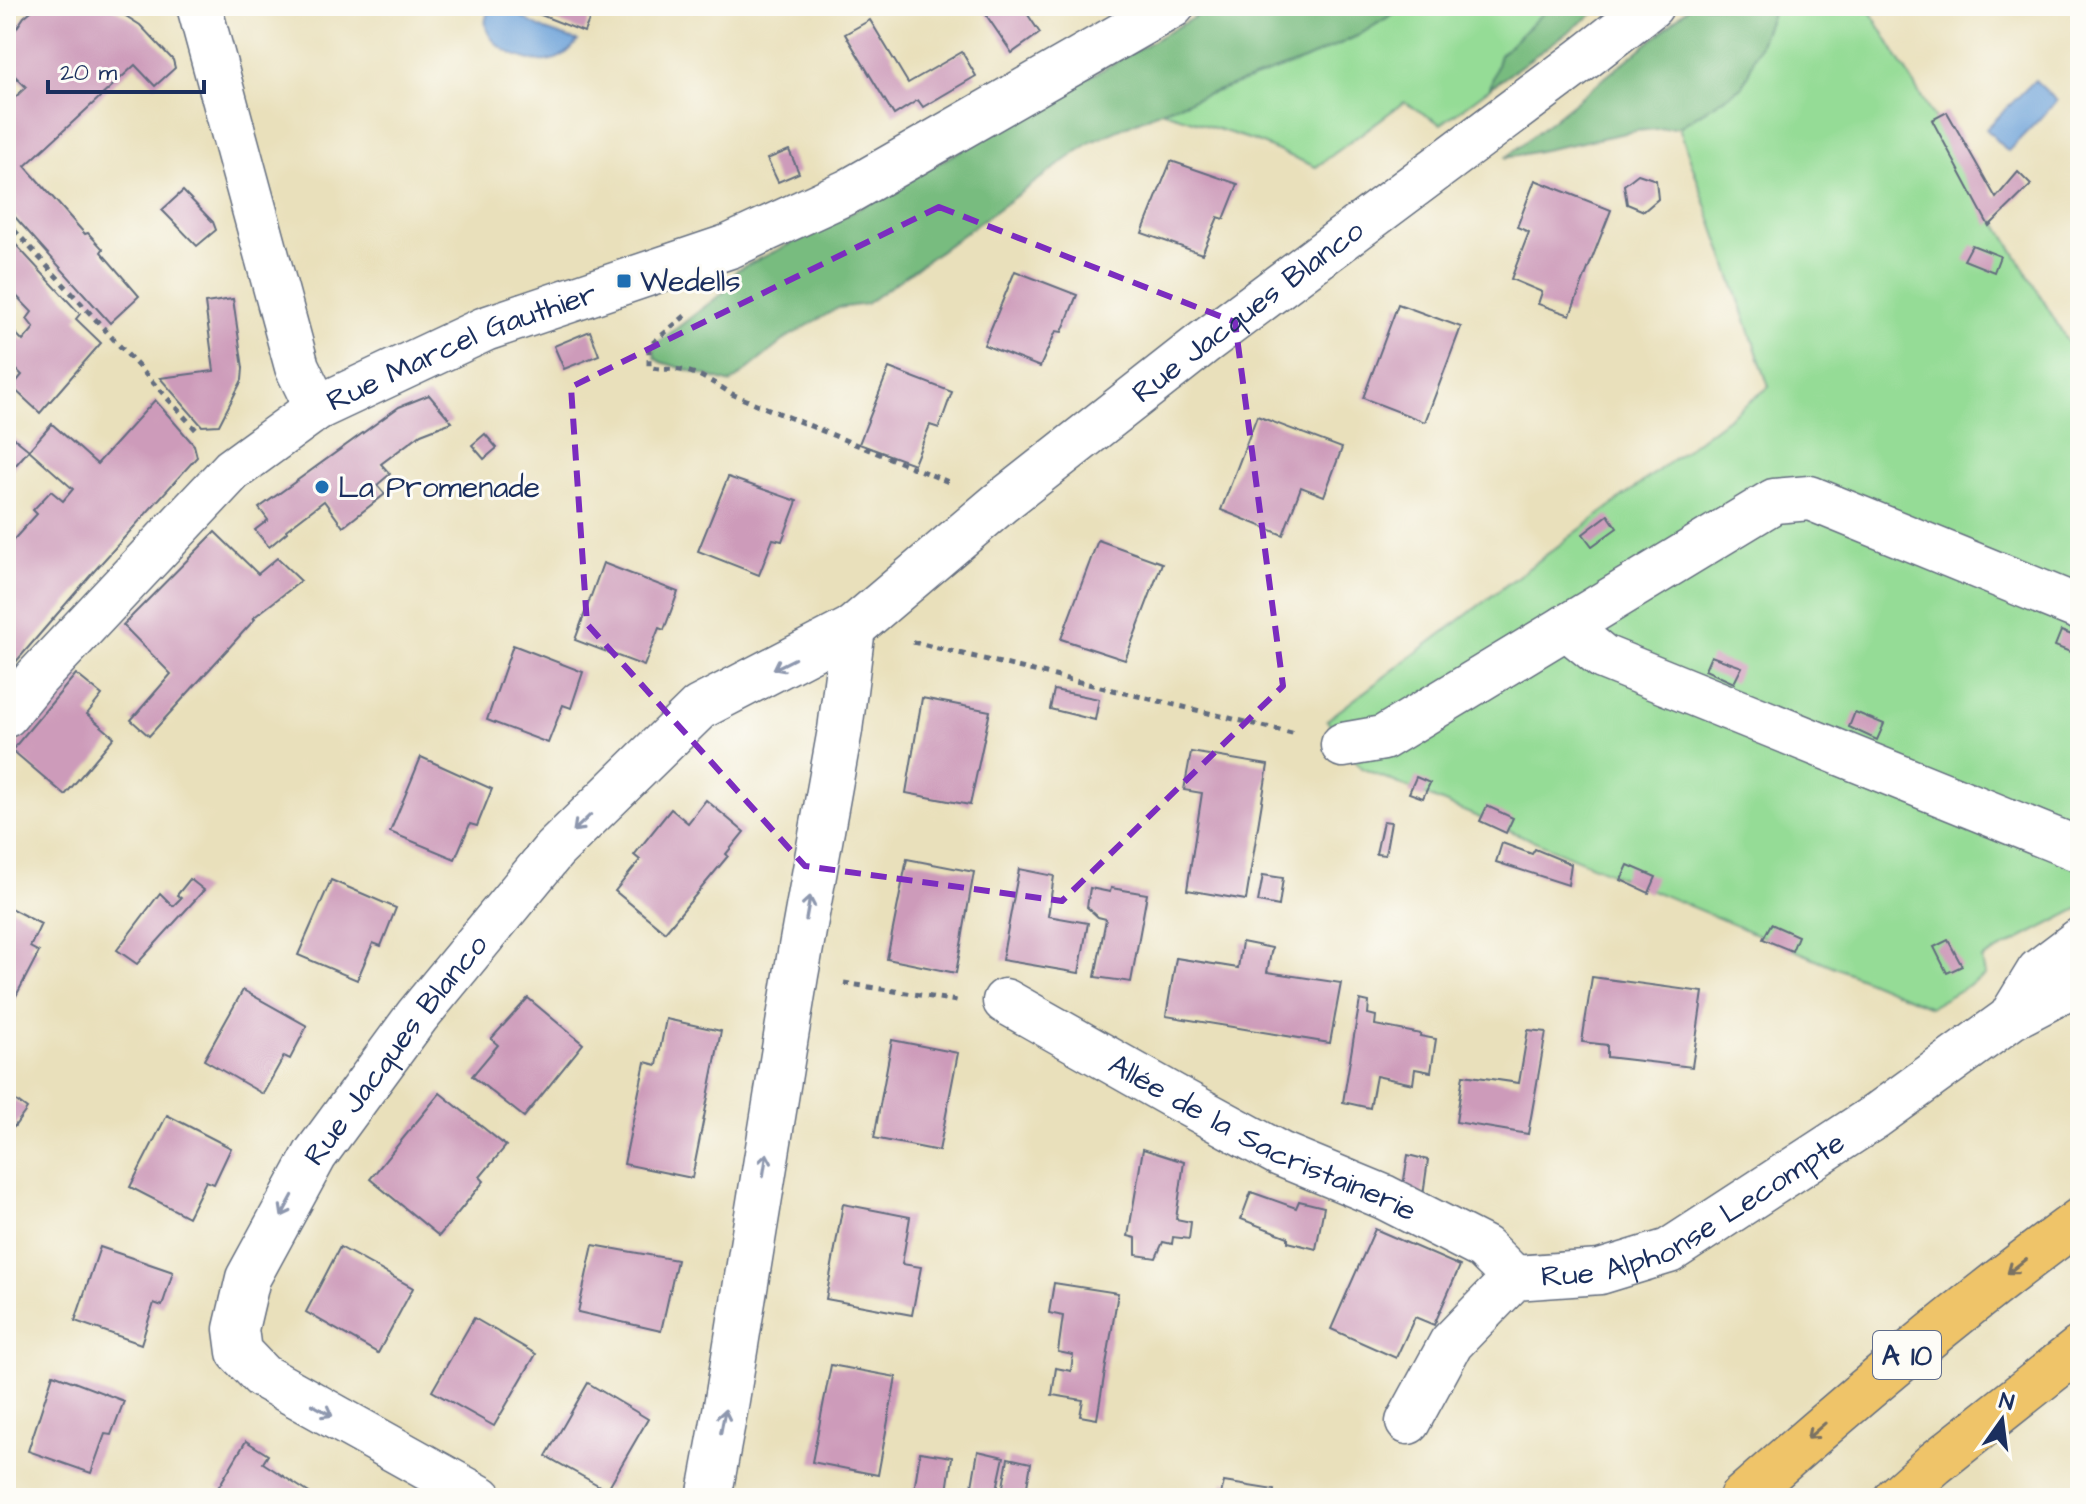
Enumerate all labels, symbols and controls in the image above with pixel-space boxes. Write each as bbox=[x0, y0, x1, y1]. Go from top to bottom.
scale bar bbox=[48, 44, 204, 94]
text: 20 m bbox=[60, 56, 117, 90]
street label: Rue Jacques Blanco bbox=[1123, 210, 1373, 413]
place label: Wedells bbox=[640, 261, 741, 303]
marker: Wedells bbox=[615, 272, 633, 290]
street label: Rue Marcel Gauthier bbox=[320, 273, 602, 422]
place label: La Promenade bbox=[338, 467, 540, 509]
marker: La Promenade bbox=[313, 478, 331, 496]
one-way arrow bbox=[773, 657, 797, 673]
one-way arrow bbox=[573, 813, 592, 832]
one-way arrow bbox=[802, 896, 817, 922]
street label: Rue Jacques Blanco bbox=[294, 926, 498, 1175]
street label: Allée de la Sacristainerie bbox=[1101, 1044, 1424, 1232]
street label: Rue Alphonse Lecompte bbox=[1540, 1122, 1853, 1298]
one-way arrow bbox=[759, 1153, 774, 1178]
one-way arrow bbox=[279, 1193, 295, 1217]
one-way arrow bbox=[2007, 1258, 2028, 1275]
road number: A 10 bbox=[1873, 1331, 1941, 1379]
north arrow bbox=[1962, 1380, 2042, 1460]
text: N bbox=[1996, 1385, 2017, 1419]
one-way arrow bbox=[310, 1402, 333, 1418]
one-way arrow bbox=[717, 1409, 732, 1435]
one-way arrow bbox=[1807, 1422, 1827, 1440]

